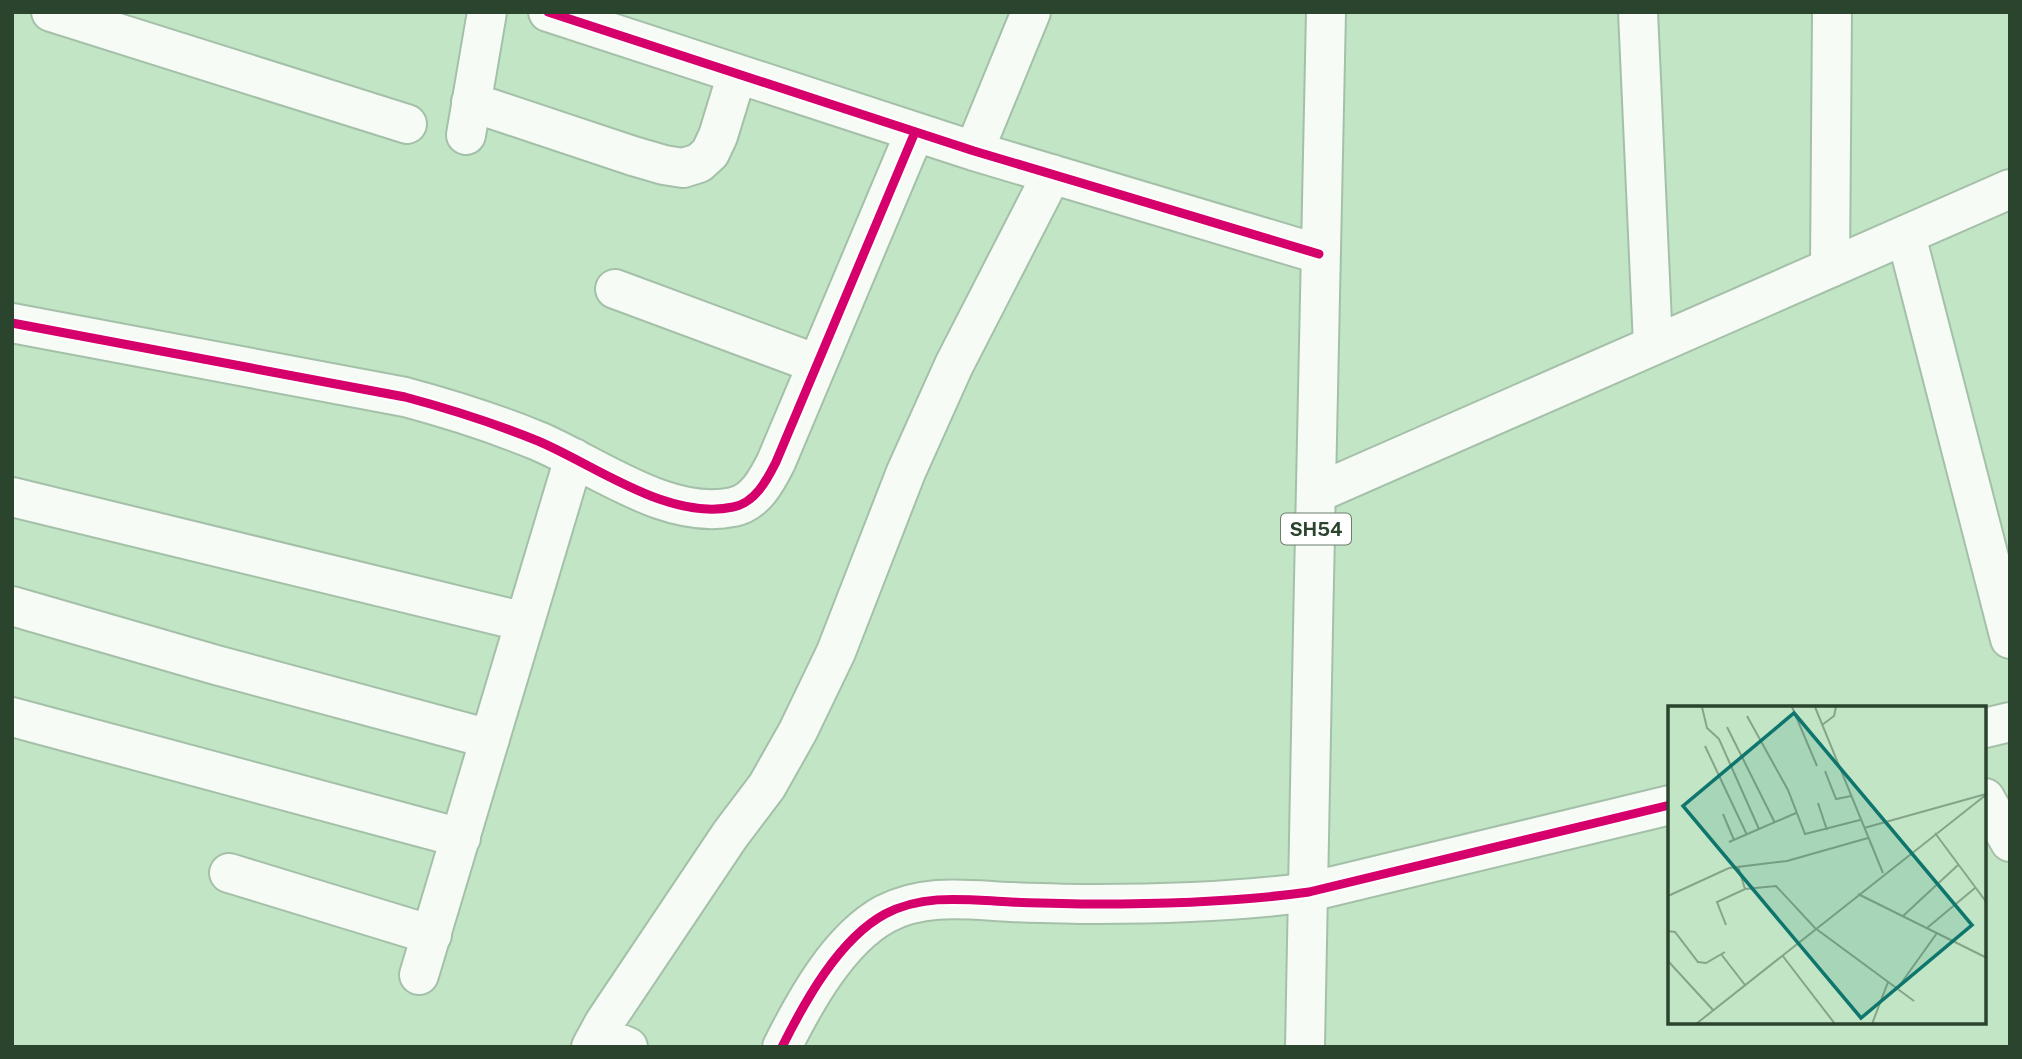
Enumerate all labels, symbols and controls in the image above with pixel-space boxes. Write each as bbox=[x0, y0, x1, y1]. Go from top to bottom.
road number: SH54 bbox=[1281, 514, 1351, 544]
inset map bbox=[1668, 706, 1987, 1024]

